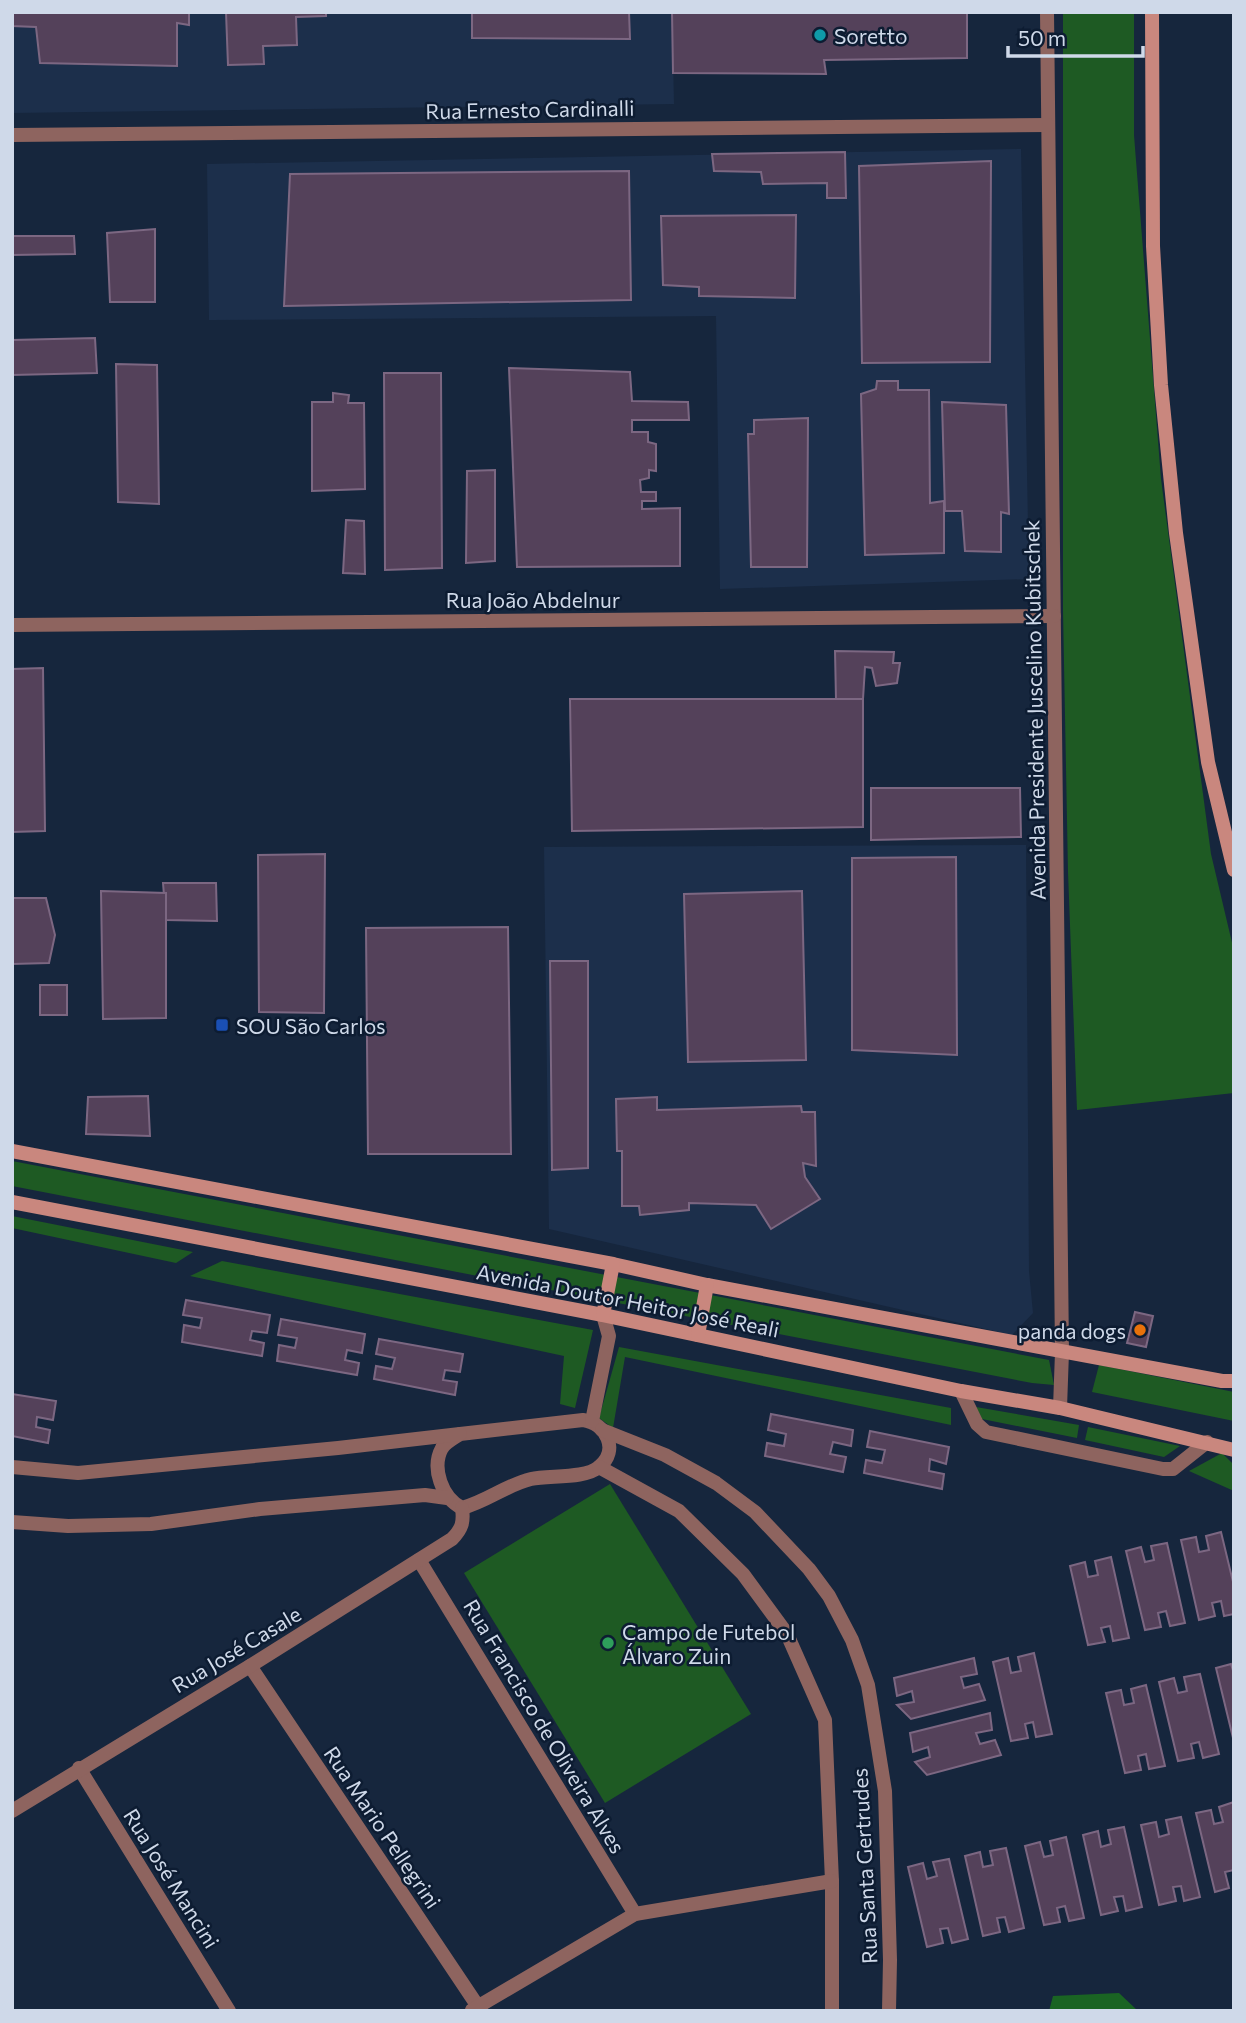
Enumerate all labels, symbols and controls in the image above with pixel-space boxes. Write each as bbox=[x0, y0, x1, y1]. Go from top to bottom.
scale bar bbox=[1008, 14, 1143, 58]
place label: Soretto bbox=[834, 23, 907, 48]
text: 50 m bbox=[1018, 25, 1066, 50]
marker: Soretto bbox=[812, 27, 828, 43]
street label: Rua Ernesto Cardinalli bbox=[425, 95, 635, 123]
street label: Avenida Presidente Juscelino Kubitschek bbox=[1018, 520, 1050, 900]
street label: Rua João Abdelnur bbox=[446, 587, 620, 612]
place label: SOU São Carlos bbox=[236, 1013, 386, 1038]
marker: SOU São Carlos bbox=[214, 1017, 230, 1033]
street label: Avenida Doutor Heitor José Reali bbox=[475, 1258, 781, 1342]
place label: panda dogs bbox=[1018, 1318, 1126, 1343]
marker: panda dogs bbox=[1132, 1322, 1148, 1338]
street label: Rua Francisco de Oliveira Alves bbox=[459, 1594, 631, 1858]
street label: Rua José Casale bbox=[167, 1601, 305, 1697]
place label: Campo de Futebol Álvaro Zuin bbox=[622, 1619, 795, 1668]
marker: Campo de Futebol Álvaro Zuin bbox=[600, 1635, 616, 1651]
street label: Rua Mario Pellegrini bbox=[319, 1741, 447, 1913]
street label: Rua Santa Gertrudes bbox=[846, 1767, 882, 1965]
street label: Rua José Mancini bbox=[119, 1804, 225, 1952]

